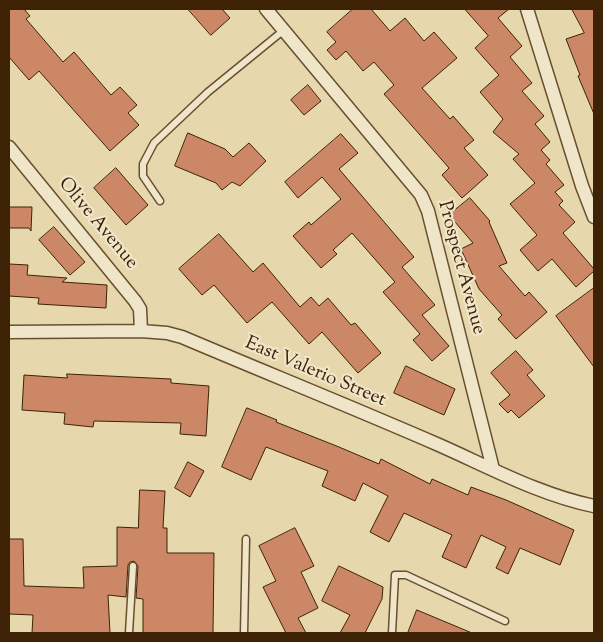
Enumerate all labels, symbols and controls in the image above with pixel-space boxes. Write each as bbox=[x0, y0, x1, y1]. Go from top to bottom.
street label: Olive Avenue bbox=[52, 174, 142, 274]
street label: Prospect Avenue bbox=[431, 199, 489, 337]
street label: East Valerio Street bbox=[241, 333, 389, 413]

